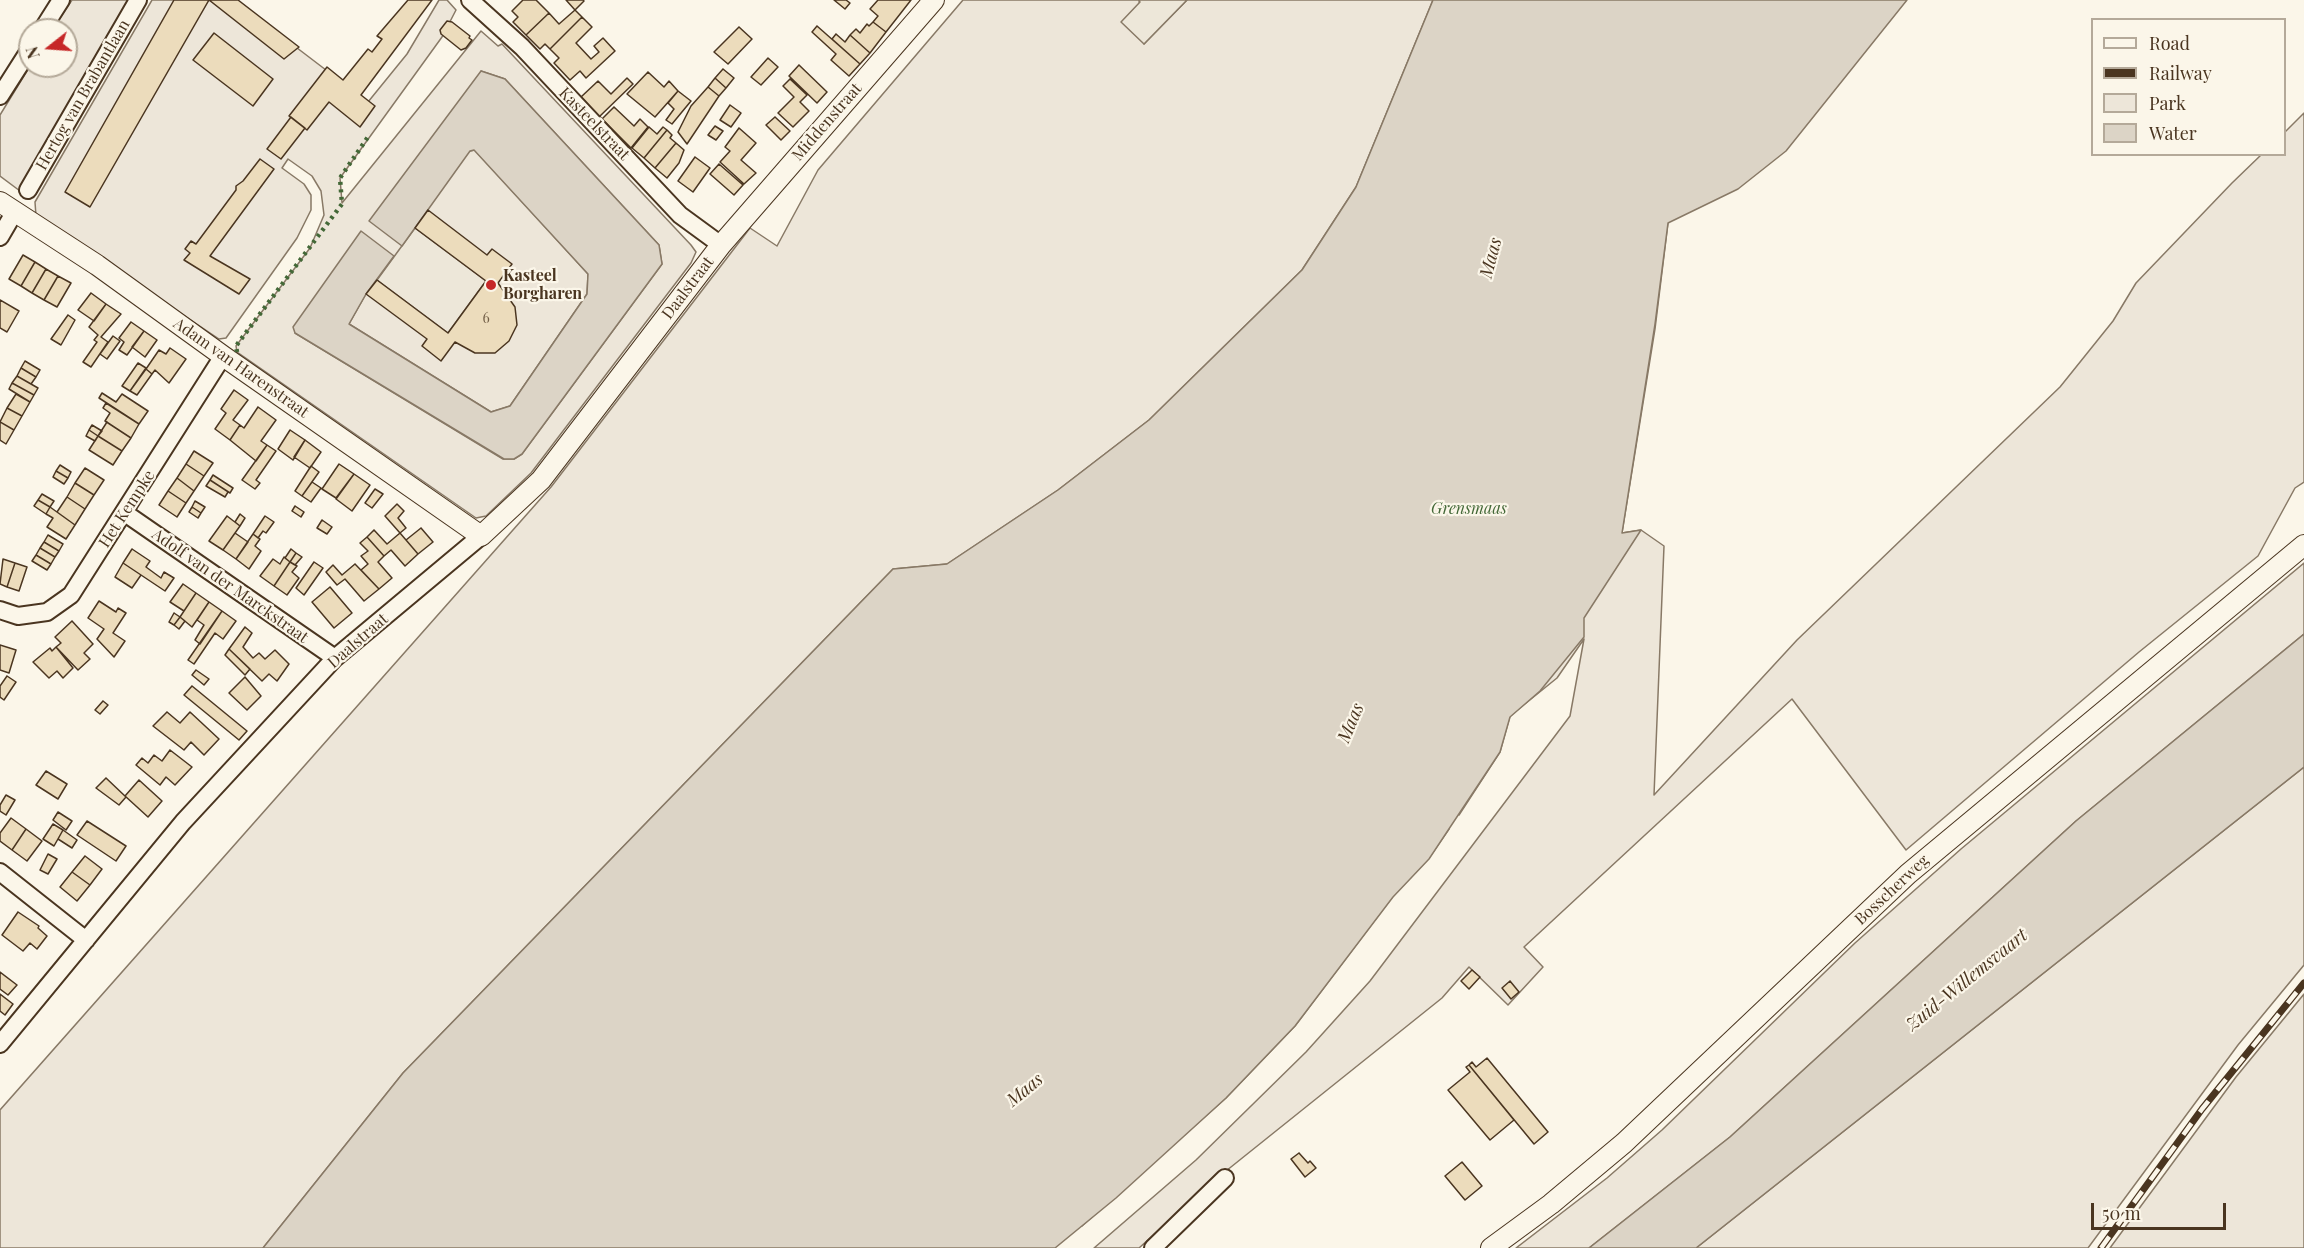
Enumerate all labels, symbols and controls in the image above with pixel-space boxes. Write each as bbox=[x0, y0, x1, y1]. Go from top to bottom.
street label: Hertog van Brabantlaan bbox=[32, 16, 134, 174]
north arrow bbox=[18, 18, 78, 78]
legend bbox=[2091, 18, 2286, 156]
text: Road bbox=[2149, 31, 2190, 55]
text: N bbox=[20, 44, 44, 61]
text: Railway bbox=[2149, 61, 2212, 85]
street label: Middenstraat bbox=[788, 79, 866, 165]
street label: Kasteelstraat bbox=[555, 84, 633, 164]
text: Park bbox=[2149, 91, 2186, 115]
text: Water bbox=[2149, 121, 2197, 145]
water label: Maas bbox=[1475, 235, 1507, 281]
street label: Daalstraat bbox=[658, 253, 718, 323]
place label: Kasteel Borgharen bbox=[503, 266, 582, 304]
marker: Kasteel Borgharen bbox=[484, 278, 498, 292]
house number: 6 bbox=[482, 311, 490, 327]
street label: Adam van Harenstraat bbox=[170, 314, 312, 422]
street label: Het Kempke bbox=[95, 467, 159, 551]
park label: Grensmaas bbox=[1431, 499, 1507, 519]
street label: Adolf van der Marckstraat bbox=[148, 525, 312, 647]
street label: Daalstraat bbox=[324, 610, 392, 672]
water label: Maas bbox=[1333, 700, 1369, 746]
street label: Bosscherweg bbox=[1851, 851, 1933, 929]
water label: Zuid-Willemsvaart bbox=[1902, 925, 2032, 1035]
water label: Maas bbox=[1002, 1069, 1048, 1111]
scale bar bbox=[2094, 1191, 2229, 1229]
text: 50 m bbox=[2102, 1201, 2141, 1225]

